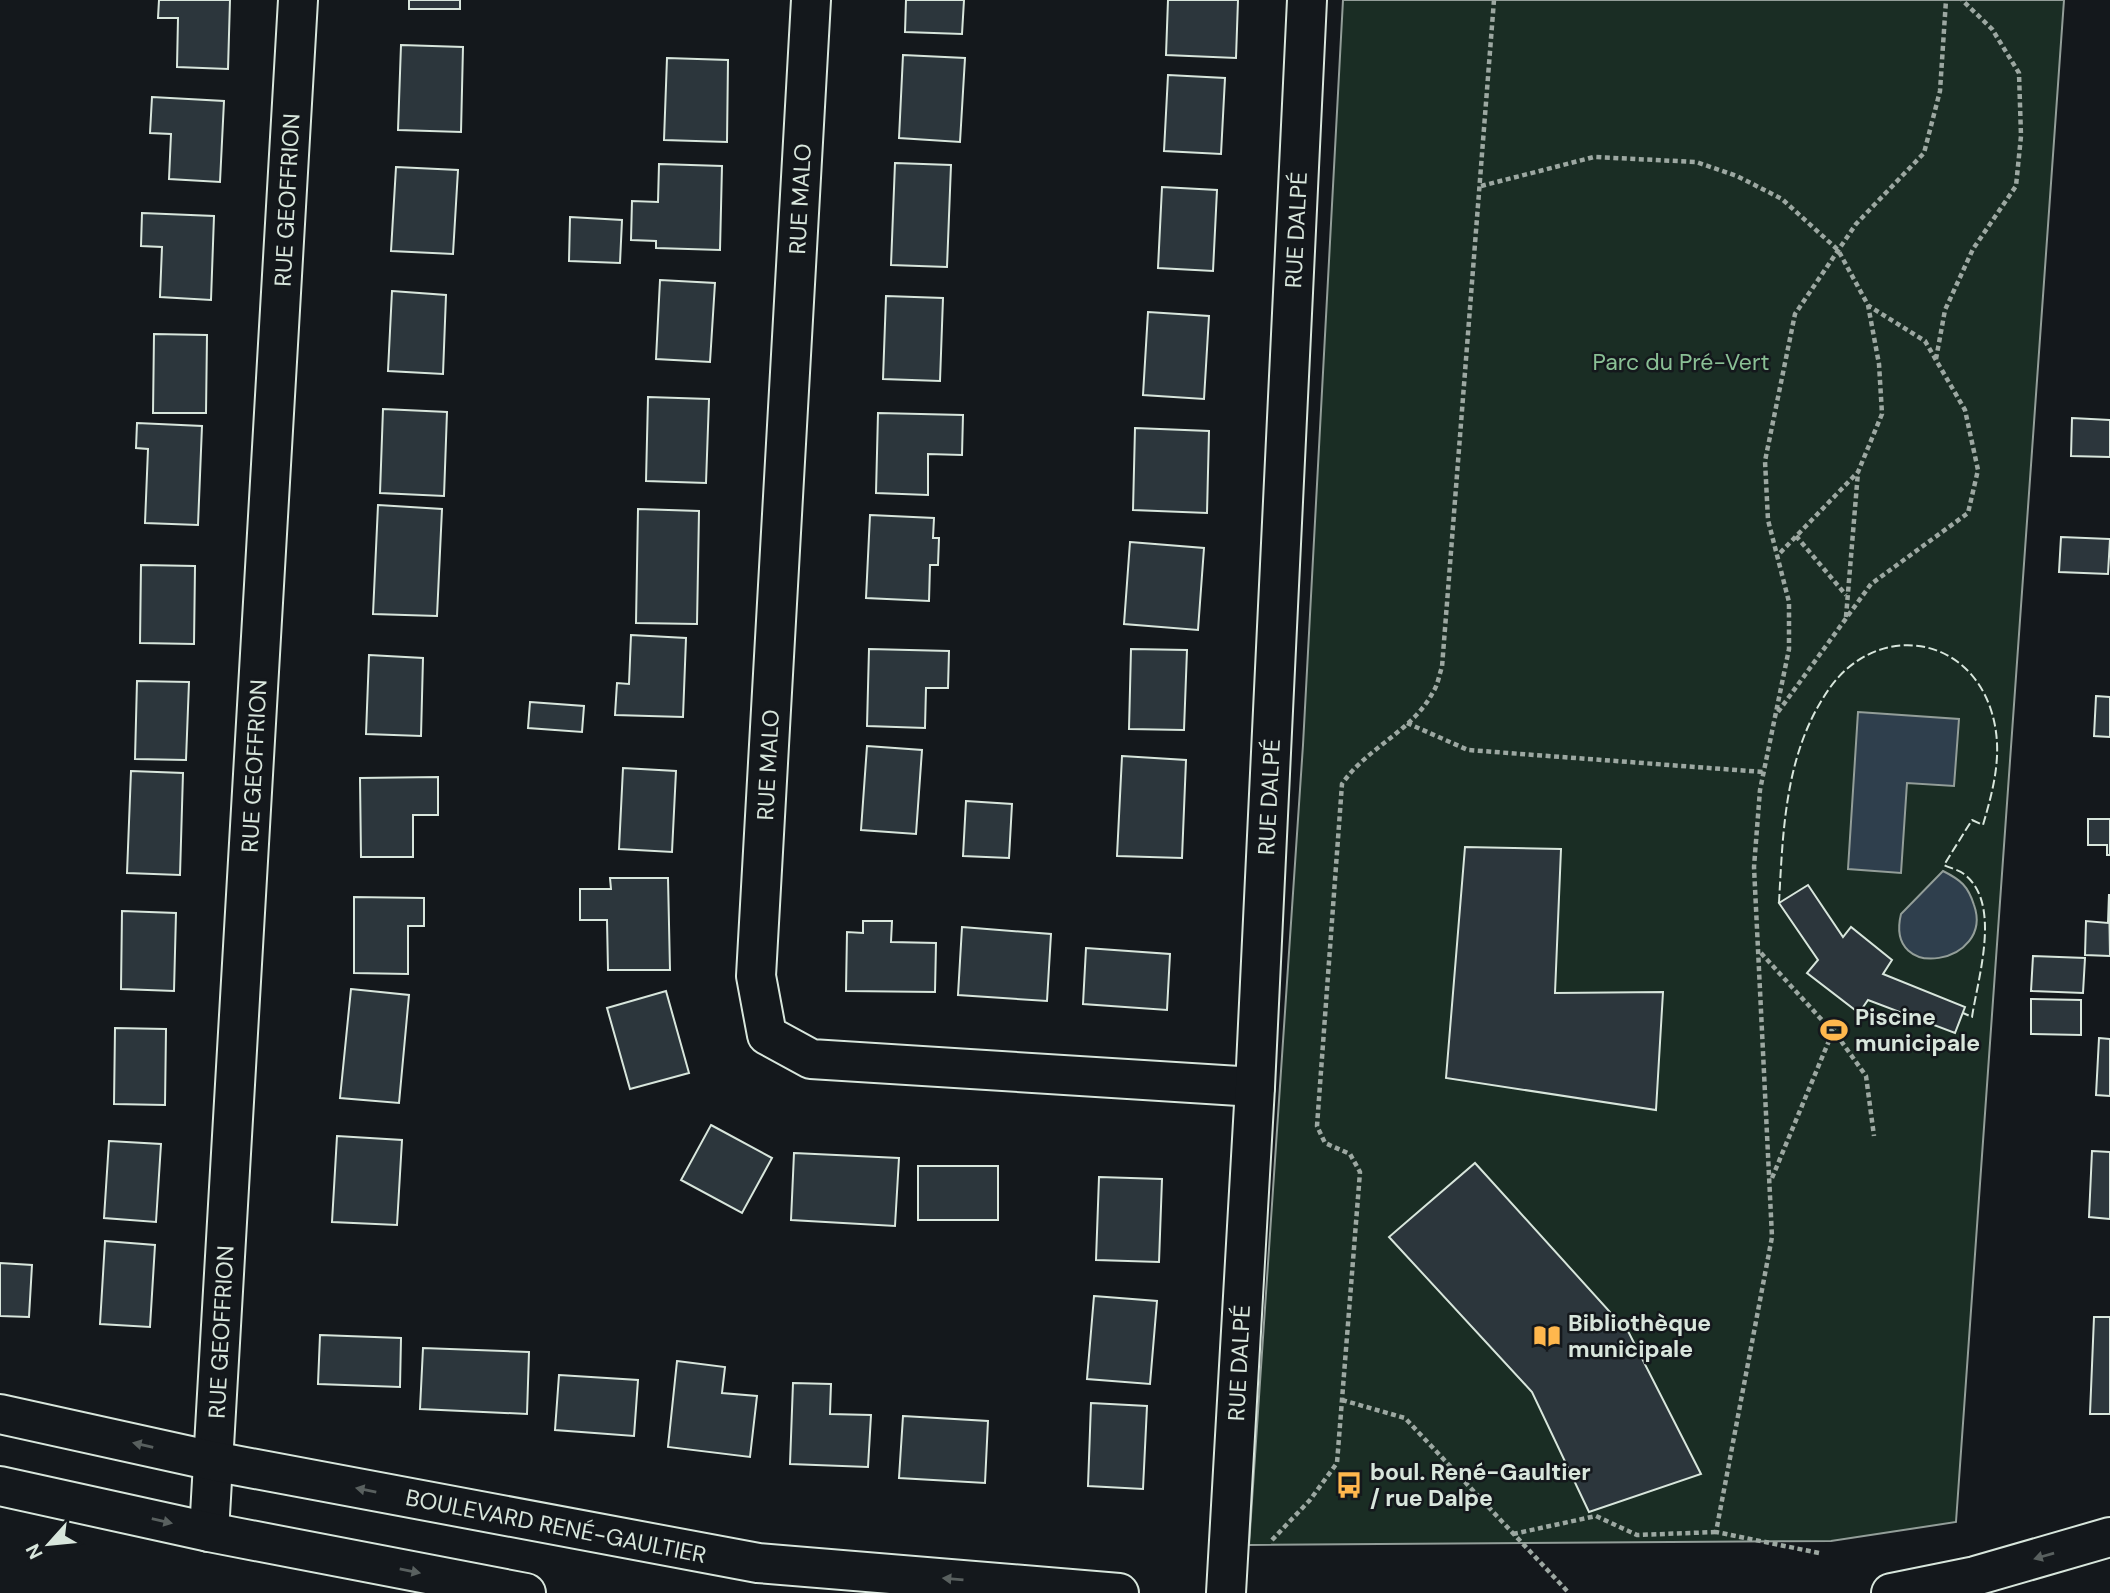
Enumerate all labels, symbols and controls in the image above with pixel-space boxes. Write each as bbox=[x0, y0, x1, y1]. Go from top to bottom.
street label: RUE GEOFFRION bbox=[267, 113, 307, 287]
street label: RUE MALO bbox=[782, 143, 818, 255]
street label: RUE DALPÉ bbox=[1278, 171, 1314, 289]
park label: Parc du Pré-Vert bbox=[1593, 347, 1769, 377]
street label: RUE GEOFFRION bbox=[234, 679, 274, 853]
street label: RUE MALO bbox=[750, 709, 786, 821]
street label: RUE DALPÉ bbox=[1251, 738, 1287, 856]
place label: Piscine municipale bbox=[1855, 1002, 1980, 1058]
sports icon: Piscine municipale bbox=[1819, 1015, 1849, 1045]
street label: RUE GEOFFRION bbox=[201, 1245, 241, 1419]
street label: RUE DALPÉ bbox=[1221, 1304, 1257, 1422]
place label: Bibliothèque municipale bbox=[1568, 1308, 1711, 1364]
library icon: Bibliothèque municipale bbox=[1532, 1321, 1562, 1351]
one-way arrow bbox=[132, 1439, 154, 1450]
place label: boul. René-Gaultier / rue Dalpe bbox=[1370, 1457, 1591, 1513]
bus stop icon: boul. René-Gaultier / rue Dalpe bbox=[1334, 1470, 1364, 1500]
street label: BOULEVARD RENÉ-GAULTIER bbox=[403, 1482, 709, 1570]
one-way arrow bbox=[355, 1484, 377, 1495]
north arrow bbox=[14, 1509, 84, 1579]
one-way arrow bbox=[152, 1516, 174, 1527]
text: N bbox=[20, 1540, 49, 1563]
one-way arrow bbox=[2034, 1551, 2055, 1561]
one-way arrow bbox=[399, 1565, 421, 1576]
one-way arrow bbox=[942, 1573, 964, 1584]

